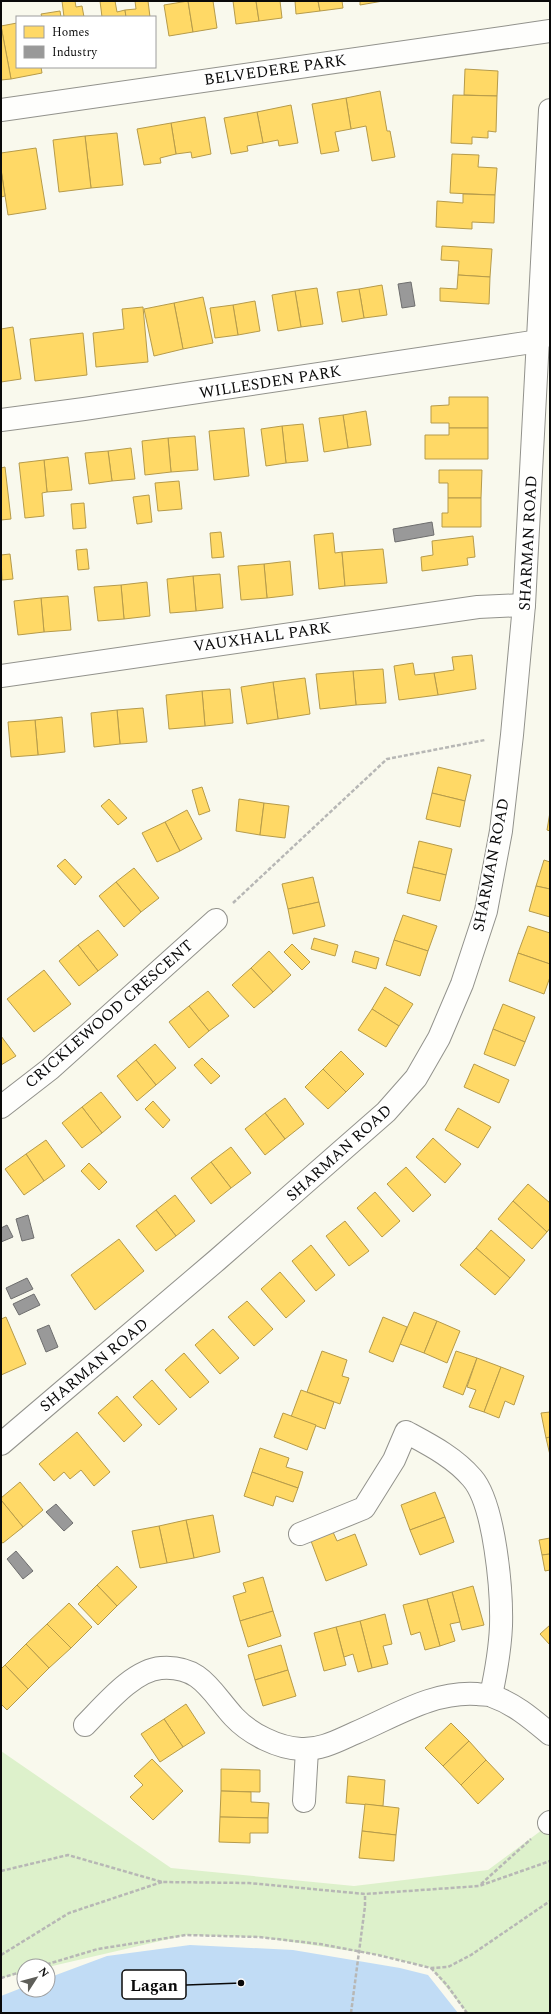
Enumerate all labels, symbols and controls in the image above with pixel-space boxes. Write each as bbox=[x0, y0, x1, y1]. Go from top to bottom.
legend bbox=[16, 16, 156, 68]
text: Homes bbox=[52, 23, 90, 42]
text: Industry bbox=[52, 43, 98, 62]
street label: BELVEDERE PARK bbox=[202, 48, 348, 92]
street label: WILLESDEN PARK bbox=[197, 359, 343, 405]
street label: SHARMAN ROAD bbox=[512, 475, 544, 611]
street label: VAUXHALL PARK bbox=[192, 615, 333, 659]
street label: SHARMAN ROAD bbox=[466, 796, 516, 934]
street label: CRICKLEWOOD CRESCENT bbox=[19, 934, 199, 1094]
street label: SHARMAN ROAD bbox=[281, 1099, 397, 1207]
street label: SHARMAN ROAD bbox=[34, 1312, 154, 1418]
north arrow bbox=[16, 1958, 56, 1998]
text: N bbox=[34, 1964, 53, 1981]
callout: Lagan bbox=[122, 1970, 186, 1999]
text: Lagan bbox=[130, 1973, 179, 1999]

